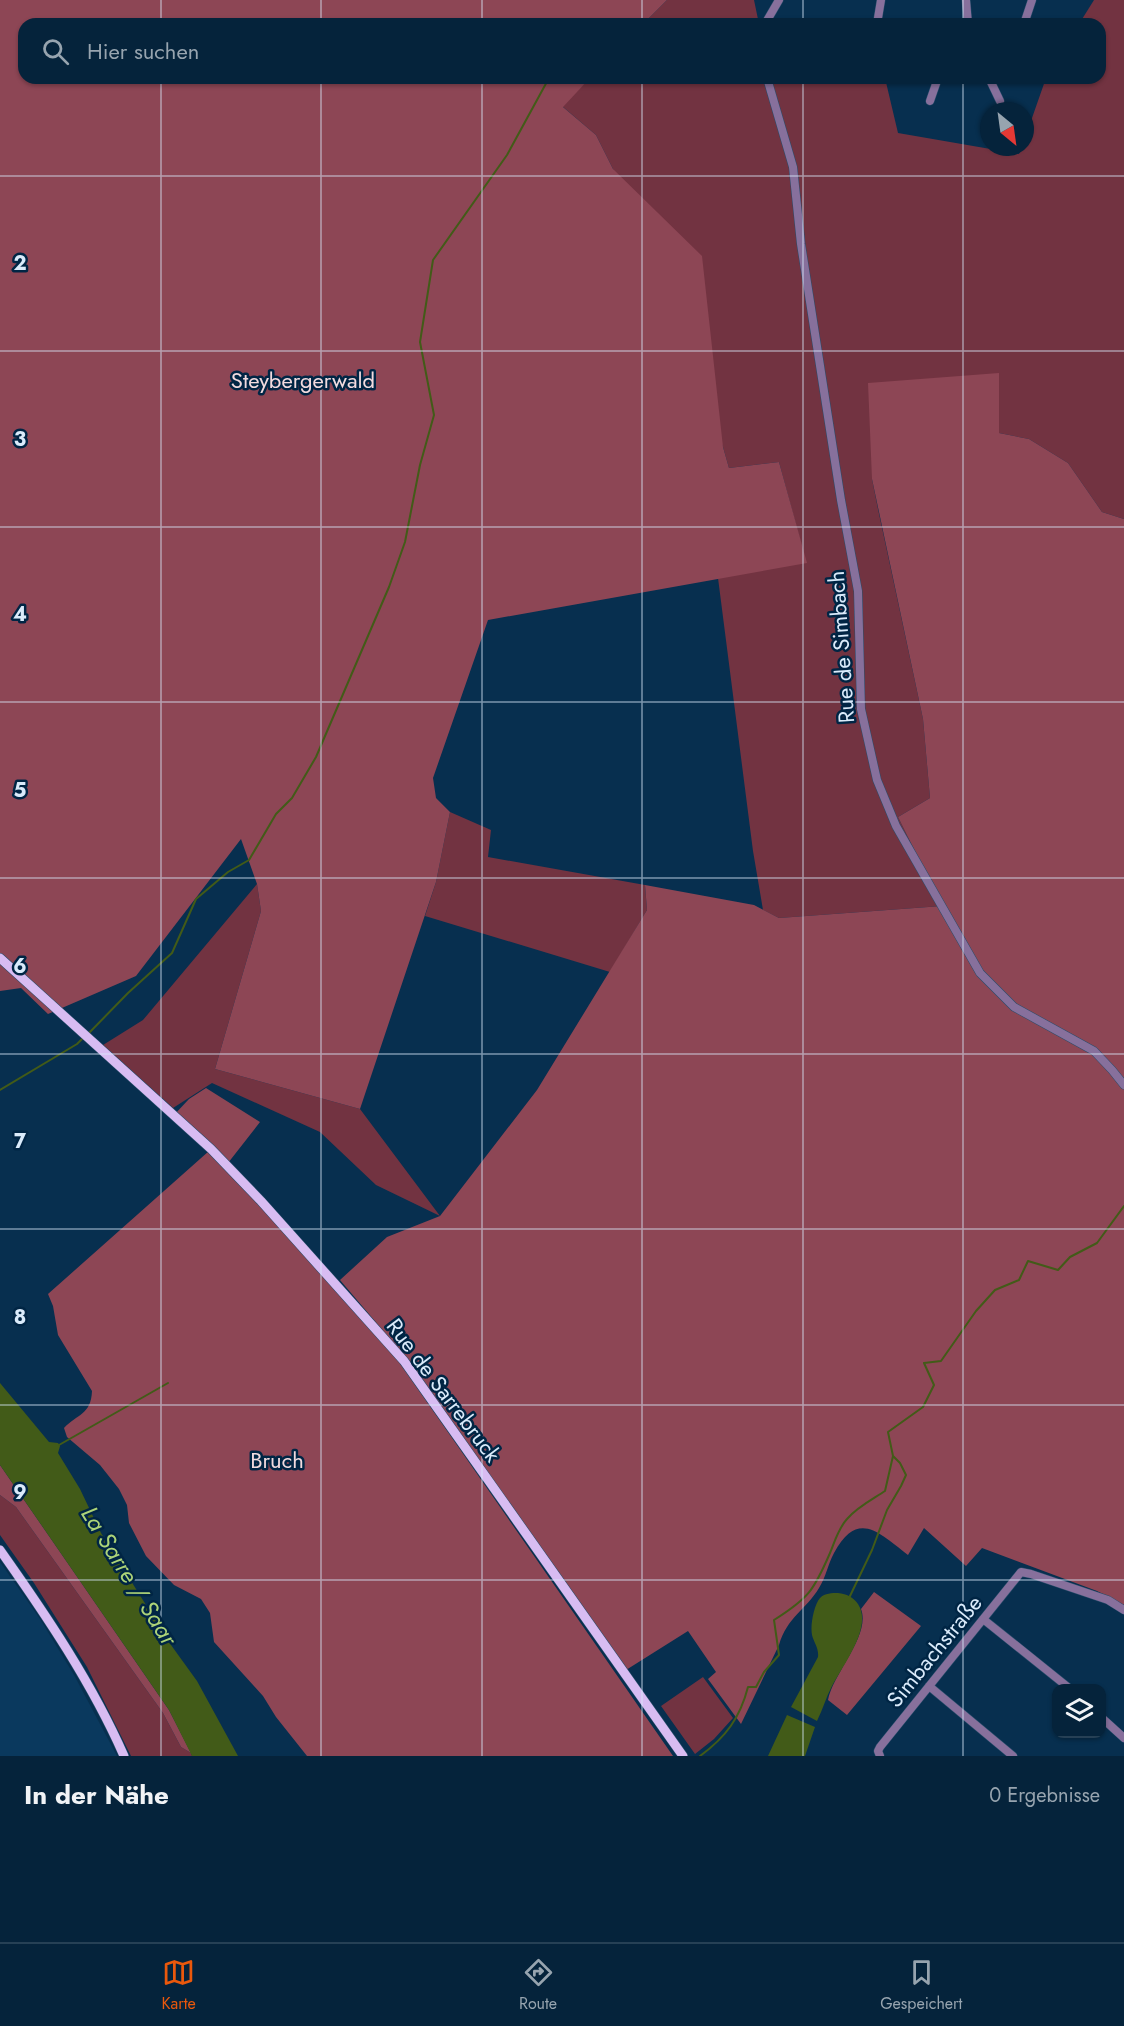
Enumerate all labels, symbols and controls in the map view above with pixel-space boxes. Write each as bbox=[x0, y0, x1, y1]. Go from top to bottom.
search box bbox=[18, 18, 1106, 84]
icon: search bbox=[39, 35, 72, 68]
text: Hier suchen bbox=[87, 35, 199, 67]
north arrow bbox=[980, 102, 1034, 156]
text: 2 bbox=[13, 249, 27, 278]
park label: Steybergerwald bbox=[231, 364, 375, 396]
text: 3 bbox=[14, 425, 26, 454]
street label: Rue de Simbach bbox=[820, 570, 862, 724]
text: 4 bbox=[13, 600, 27, 629]
text: 5 bbox=[14, 776, 27, 805]
text: 6 bbox=[13, 952, 27, 981]
text: 7 bbox=[14, 1127, 27, 1156]
text: 8 bbox=[14, 1303, 26, 1332]
street label: Rue de Sarrebruck bbox=[379, 1311, 509, 1469]
park label: Bruch bbox=[250, 1444, 304, 1476]
text: 9 bbox=[13, 1478, 27, 1507]
water label: La Sarre / Saar bbox=[73, 1499, 187, 1654]
street label: Simbachstraße bbox=[879, 1588, 989, 1714]
map controls bbox=[1052, 1684, 1106, 1738]
button: layers bbox=[1052, 1684, 1106, 1738]
text: In der Nähe bbox=[24, 1776, 169, 1814]
text: 0 Ergebnisse bbox=[989, 1781, 1100, 1810]
tab: Karte bbox=[162, 1956, 196, 2015]
tab: Route bbox=[519, 1956, 557, 2015]
tab: Gespeichert bbox=[880, 1956, 962, 2015]

